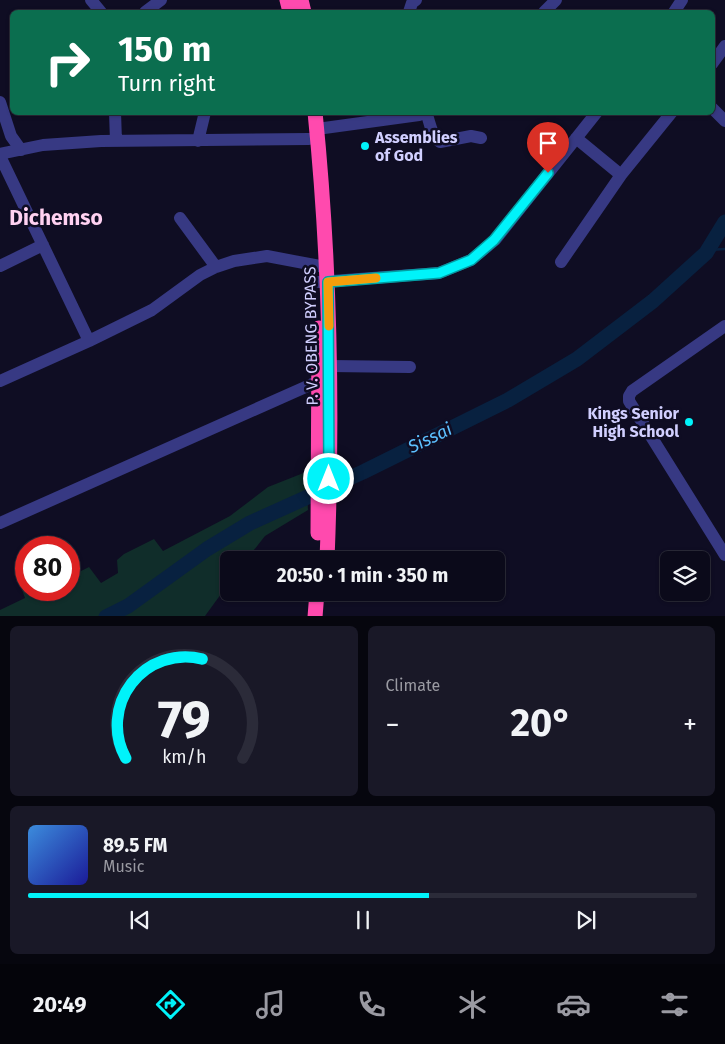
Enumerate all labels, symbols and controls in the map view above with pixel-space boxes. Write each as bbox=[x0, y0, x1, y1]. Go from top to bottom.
text: 150 m bbox=[118, 28, 211, 70]
icon: right bbox=[35, 30, 100, 95]
text: Turn right bbox=[118, 70, 215, 97]
pin bbox=[527, 122, 569, 173]
place label: Assemblies of God bbox=[374, 128, 458, 165]
icon: arrive bbox=[534, 129, 562, 157]
marker: Assemblies of God bbox=[359, 140, 371, 152]
district label: Dichemso bbox=[9, 205, 103, 231]
street label: P. V. OBENG BYPASS bbox=[300, 266, 322, 406]
place label: Kings Senior High School bbox=[587, 404, 680, 441]
marker: Kings Senior High School bbox=[683, 416, 695, 428]
water label: Sissai bbox=[403, 418, 456, 458]
position arrow bbox=[302, 452, 354, 504]
speed limit sign: 80 bbox=[15, 536, 80, 601]
map controls bbox=[660, 551, 710, 601]
button: layers bbox=[660, 551, 710, 601]
text: 20:50 · 1 min · 350 m bbox=[277, 564, 448, 587]
text: Climate bbox=[386, 676, 440, 695]
text: 79 bbox=[157, 688, 210, 751]
text: 20° bbox=[510, 700, 572, 746]
text: − bbox=[386, 708, 400, 741]
text: + bbox=[683, 708, 697, 741]
text: km/h bbox=[162, 746, 206, 768]
text: 89.5 FM bbox=[103, 834, 168, 857]
text: Music bbox=[103, 857, 144, 876]
icon: previous bbox=[126, 906, 154, 934]
icon: pause bbox=[349, 906, 377, 934]
icon: next bbox=[572, 906, 600, 934]
icon: directions bbox=[153, 987, 188, 1022]
icon: music bbox=[253, 987, 288, 1022]
icon: phone bbox=[354, 987, 389, 1022]
icon: climate bbox=[455, 987, 490, 1022]
icon: car bbox=[556, 987, 591, 1022]
icon: filters bbox=[657, 987, 692, 1022]
text: 20:49 bbox=[33, 991, 87, 1018]

